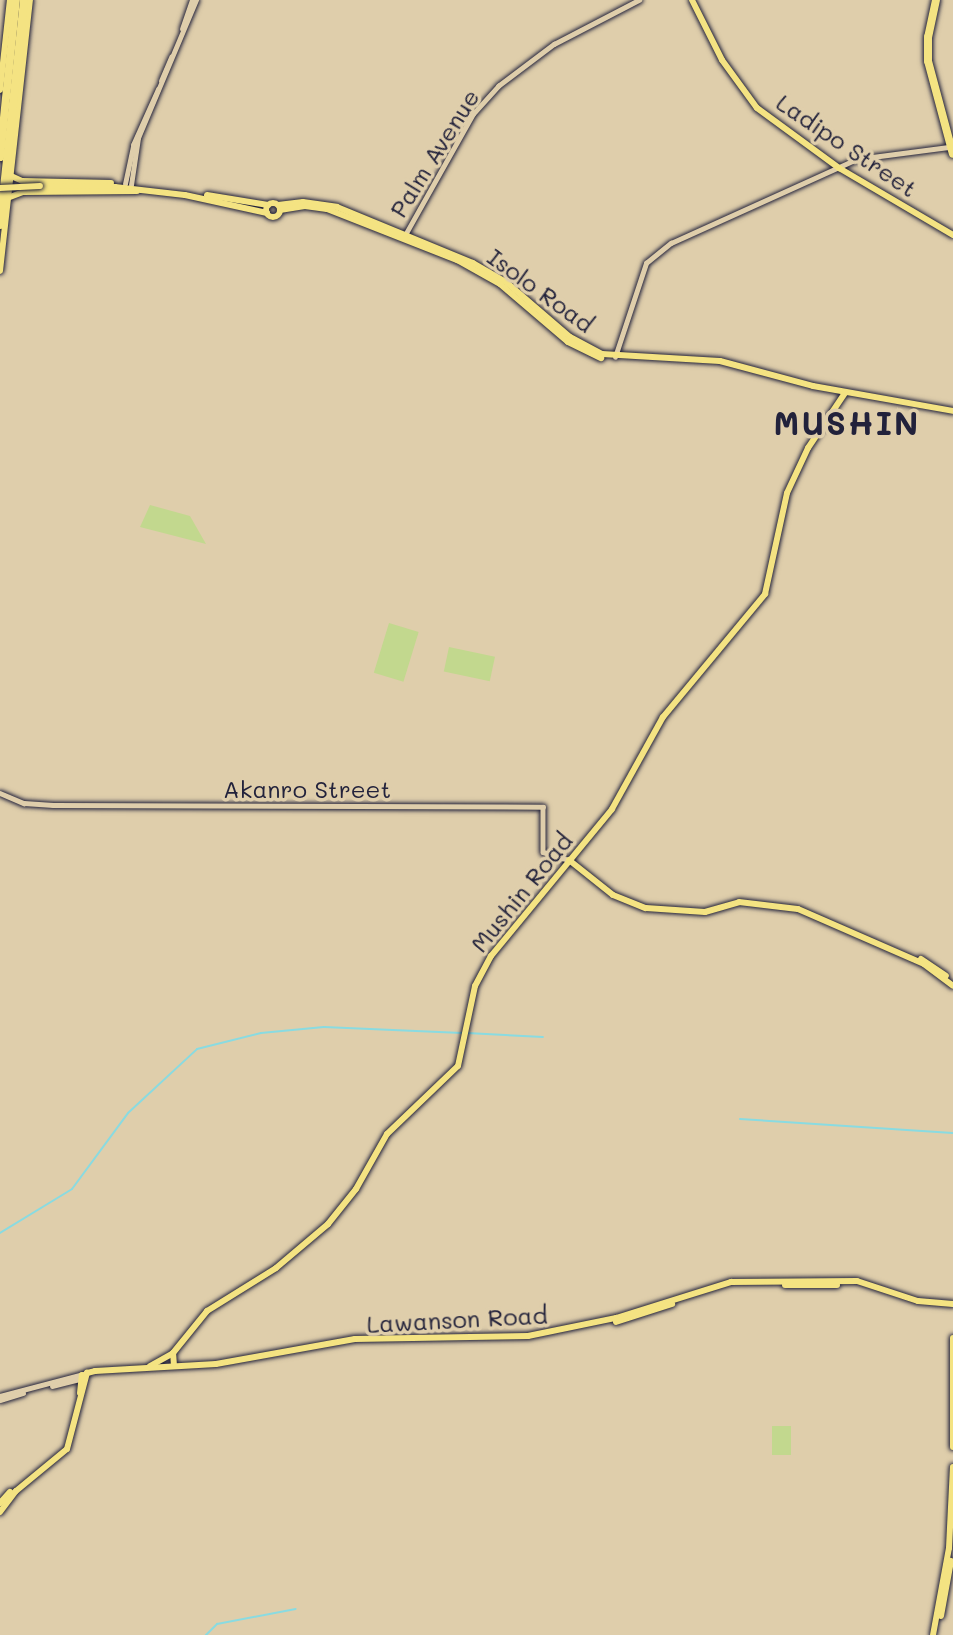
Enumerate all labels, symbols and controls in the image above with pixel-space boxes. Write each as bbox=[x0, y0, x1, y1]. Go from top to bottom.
street label: Palm Avenue bbox=[383, 84, 485, 222]
street label: Ladipo Street bbox=[771, 87, 923, 203]
street label: Isolo Road bbox=[482, 242, 600, 338]
district label: MUSHIN bbox=[774, 403, 920, 441]
street label: Akanro Street bbox=[223, 775, 391, 803]
street label: Mushin Road bbox=[464, 826, 578, 958]
street label: Lawanson Road bbox=[366, 1300, 548, 1338]

